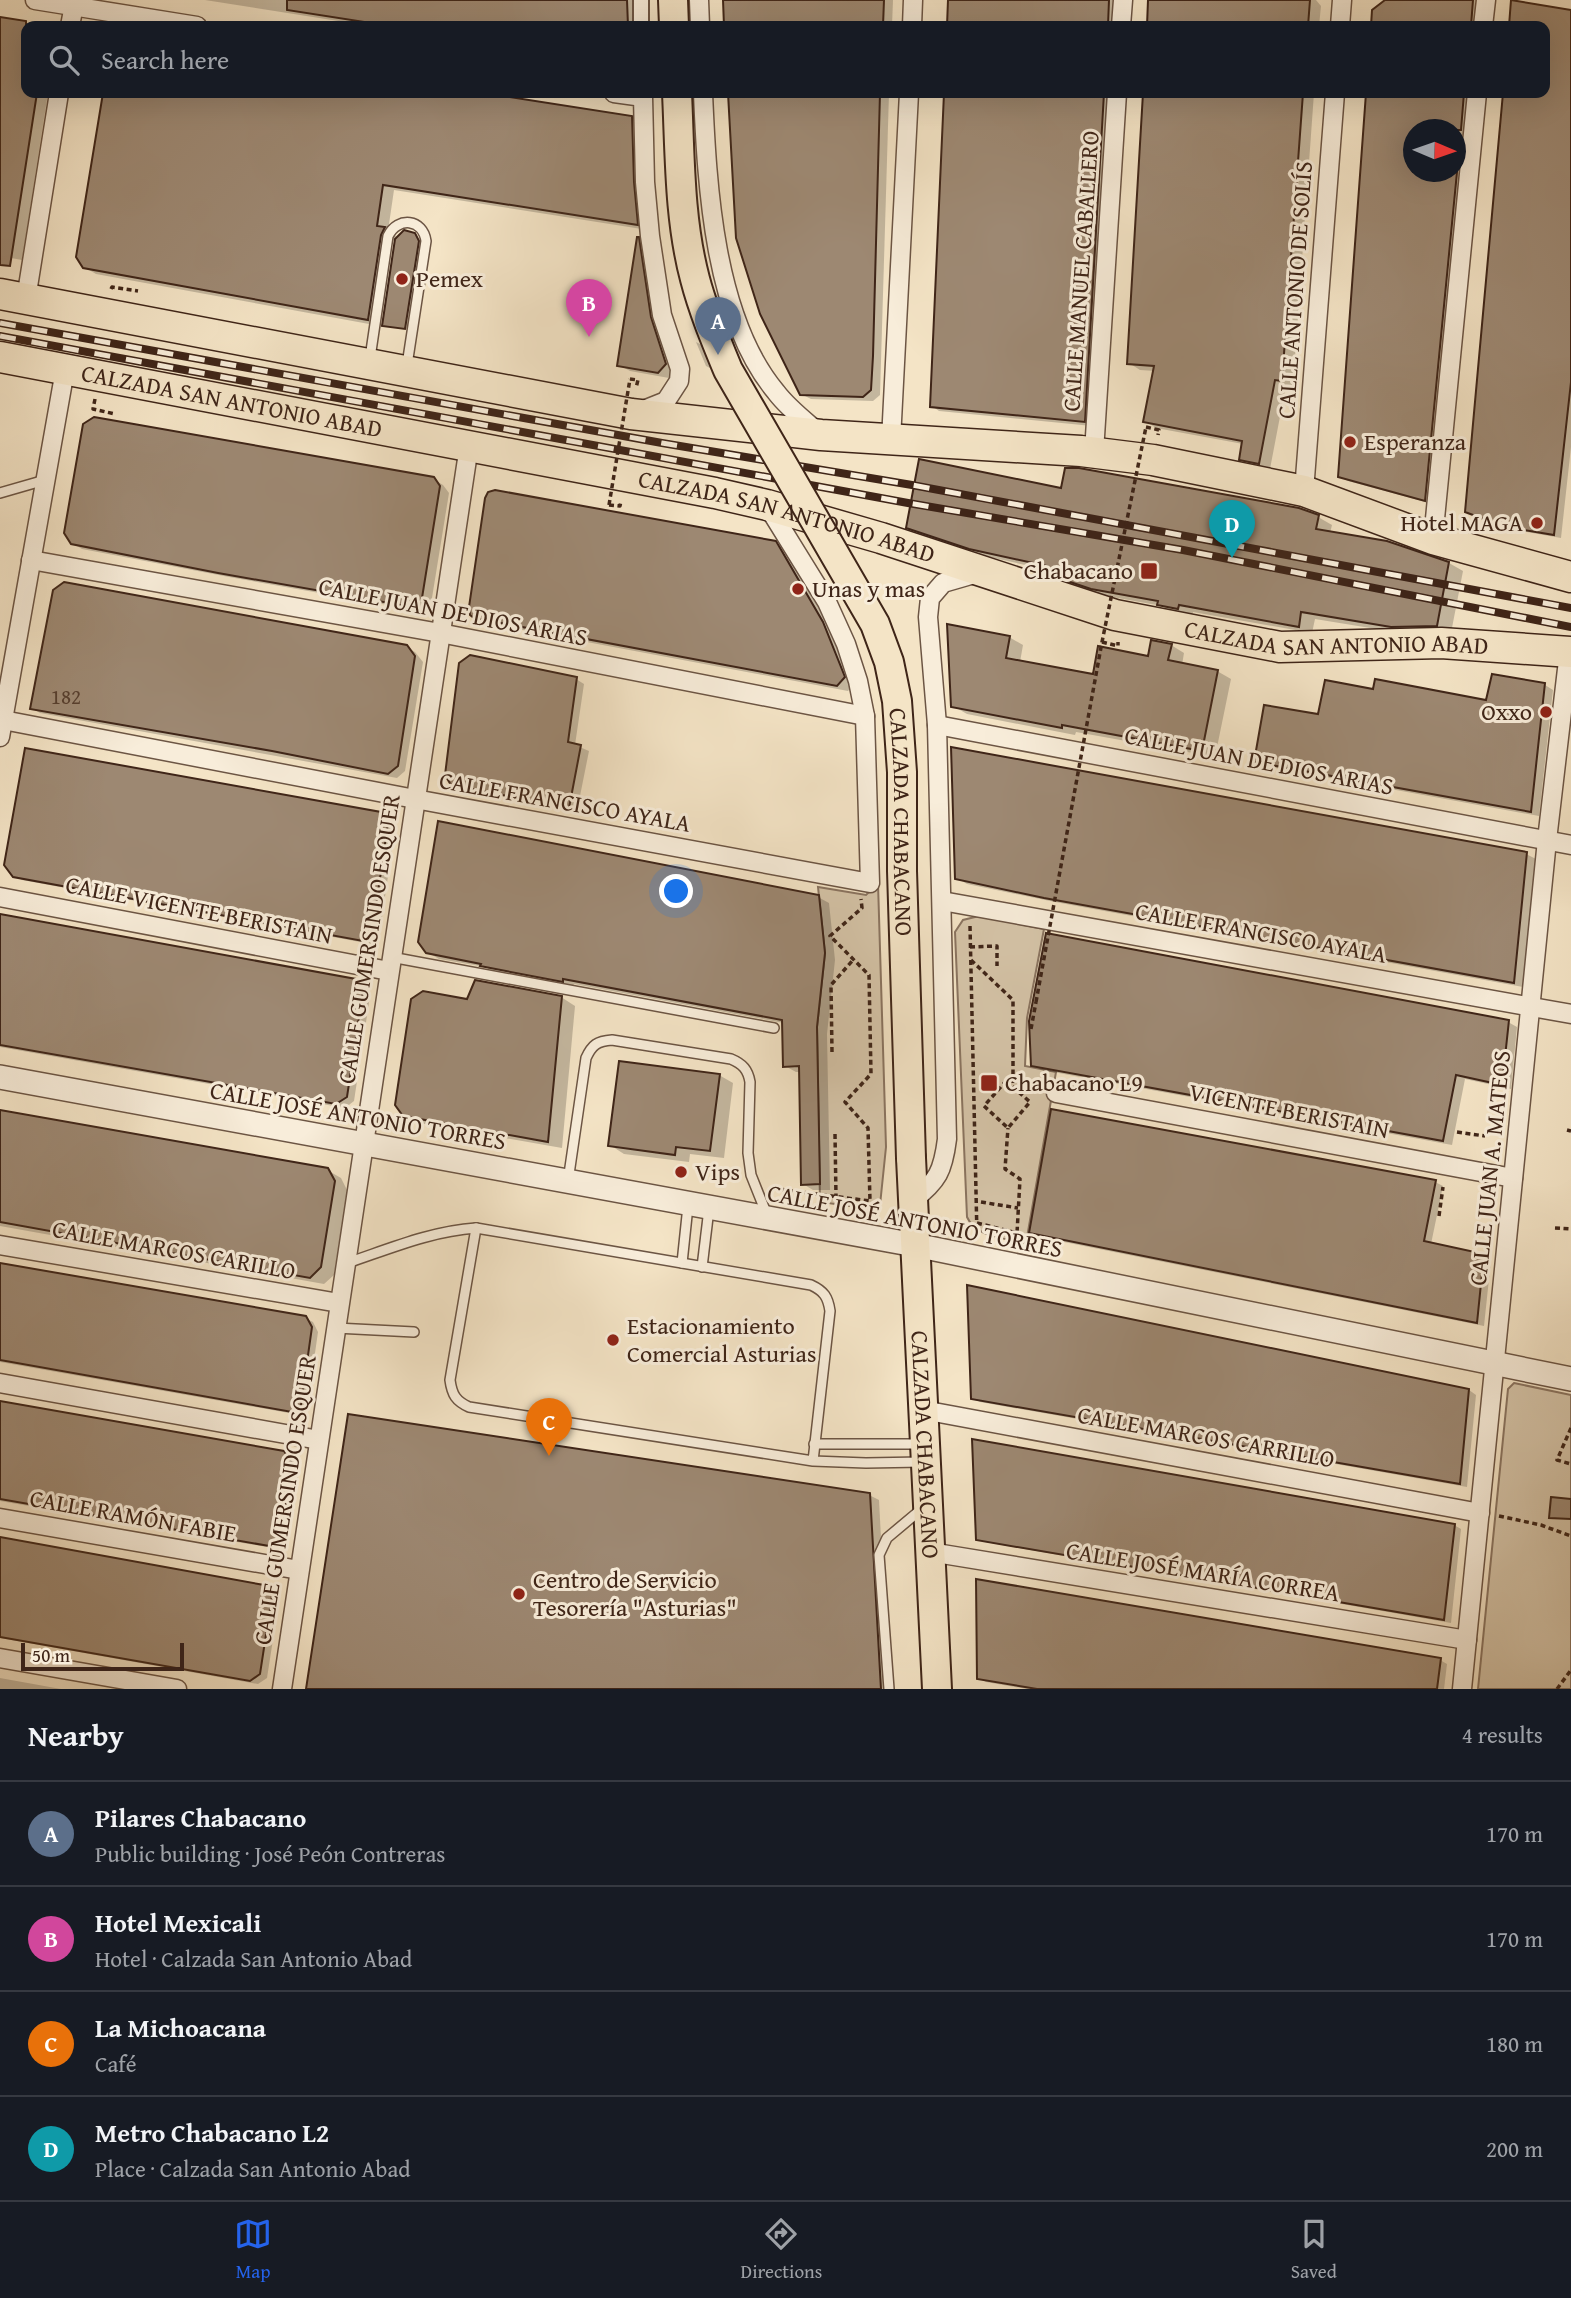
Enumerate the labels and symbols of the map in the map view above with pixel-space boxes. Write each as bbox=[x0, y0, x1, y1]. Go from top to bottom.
north arrow bbox=[1403, 119, 1466, 182]
street label: CALLE MANUEL CABALLERO bbox=[1053, 129, 1108, 413]
street label: CALLE ANTONIO DE SOLÍS bbox=[1268, 160, 1321, 420]
place label: Pemex bbox=[416, 261, 484, 296]
marker: Pemex bbox=[394, 271, 410, 287]
pin: B bbox=[566, 279, 612, 337]
pin: A bbox=[695, 297, 741, 355]
street label: CALZADA SAN ANTONIO ABAD bbox=[79, 355, 385, 446]
place label: Esperanza bbox=[1364, 424, 1467, 459]
marker: Esperanza bbox=[1342, 434, 1358, 450]
street label: CALZADA SAN ANTONIO ABAD bbox=[636, 461, 940, 572]
pin: D bbox=[1209, 500, 1255, 558]
place label: Hotel MAGA bbox=[1401, 505, 1523, 540]
marker: Hotel MAGA bbox=[1529, 515, 1545, 531]
place label: Chabacano bbox=[1024, 553, 1133, 588]
marker: Chabacano bbox=[1139, 561, 1159, 581]
street label: CALLE JUAN DE DIOS ARIAS bbox=[316, 568, 590, 655]
place label: Unas y mas bbox=[812, 571, 925, 606]
marker: Unas y mas bbox=[790, 581, 806, 597]
street label: CALZADA SAN ANTONIO ABAD bbox=[1181, 611, 1490, 664]
house number: 182 bbox=[51, 681, 81, 712]
place label: Oxxo bbox=[1481, 694, 1532, 729]
marker: Oxxo bbox=[1538, 704, 1554, 720]
street label: CALZADA CHABACANO bbox=[881, 707, 922, 937]
street label: CALLE JUAN DE DIOS ARIAS bbox=[1122, 717, 1396, 804]
street label: CALLE FRANCISCO AYALA bbox=[437, 762, 694, 841]
street label: CALLE GUMERSINDO ESQUER bbox=[328, 791, 409, 1086]
street label: CALLE VICENTE BERISTAIN bbox=[63, 866, 336, 953]
your location bbox=[659, 874, 693, 908]
street label: CALLE FRANCISCO AYALA bbox=[1133, 893, 1390, 972]
street label: CALLE JUAN A. MATEOS bbox=[1460, 1049, 1519, 1287]
place label: Chabacano L9 bbox=[1005, 1065, 1143, 1100]
street label: CALLE JOSÉ ANTONIO TORRES bbox=[207, 1072, 509, 1159]
marker: Chabacano L9 bbox=[979, 1073, 999, 1093]
street label: VICENTE BERISTAIN bbox=[1186, 1074, 1392, 1147]
place label: Vips bbox=[695, 1154, 740, 1189]
marker: Vips bbox=[673, 1164, 689, 1180]
street label: CALLE JOSÉ ANTONIO TORRES bbox=[765, 1175, 1066, 1266]
street label: CALLE MARCOS CARILLO bbox=[50, 1211, 298, 1288]
place label: Estacionamiento Comercial Asturias bbox=[627, 1308, 816, 1371]
street label: CALZADA CHABACANO bbox=[902, 1330, 949, 1559]
marker: Estacionamiento Comercial Asturias bbox=[605, 1332, 621, 1348]
street label: CALLE GUMERSINDO ESQUER bbox=[244, 1352, 325, 1647]
street label: CALLE MARCOS CARRILLO bbox=[1075, 1397, 1337, 1476]
pin: C bbox=[526, 1398, 572, 1456]
street label: CALLE RAMÓN FABIE bbox=[27, 1480, 239, 1551]
street label: CALLE JOSÉ MARÍA CORREA bbox=[1064, 1533, 1343, 1610]
place label: Centro de Servicio Tesorería "Asturias" bbox=[533, 1562, 737, 1625]
marker: Centro de Servicio Tesorería "Asturias" bbox=[511, 1586, 527, 1602]
scale bar bbox=[21, 1640, 184, 1672]

